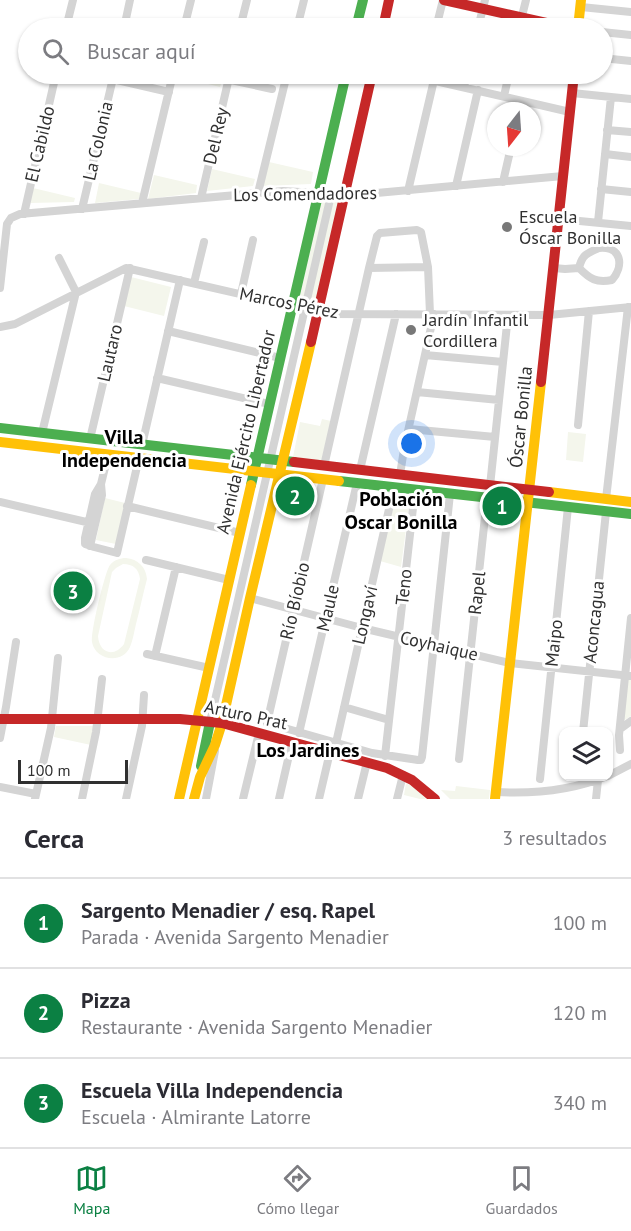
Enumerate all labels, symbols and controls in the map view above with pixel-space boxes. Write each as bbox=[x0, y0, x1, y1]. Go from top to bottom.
search box bbox=[18, 18, 613, 84]
icon: search bbox=[39, 35, 72, 68]
text: Buscar aquí bbox=[87, 37, 196, 65]
street label: La Colonia bbox=[77, 99, 118, 183]
north arrow bbox=[487, 102, 541, 156]
street label: El Cabildo bbox=[20, 103, 59, 184]
street label: Del Rey bbox=[198, 104, 233, 167]
street label: Los Comendadores bbox=[233, 181, 377, 206]
place label: Escuela Óscar Bonilla bbox=[519, 205, 621, 249]
marker: Escuela Óscar Bonilla bbox=[500, 220, 514, 234]
street label: Marcos Pérez bbox=[237, 282, 341, 323]
place label: Jardín Infantil Cordillera bbox=[422, 308, 529, 352]
street label: Lautaro bbox=[92, 322, 127, 384]
marker: Jardín Infantil Cordillera bbox=[404, 323, 418, 337]
street label: Avenida Ejército Libertador bbox=[211, 328, 280, 536]
street label: Óscar Bonilla bbox=[504, 365, 537, 469]
district label: Villa Independencia bbox=[61, 424, 187, 473]
your location bbox=[397, 429, 426, 458]
pin: 2 bbox=[276, 474, 314, 518]
pin: 1 bbox=[482, 484, 522, 528]
district label: Población Oscar Bonilla bbox=[344, 486, 458, 535]
street label: Río Bíobio bbox=[274, 560, 315, 642]
pin: 3 bbox=[54, 568, 92, 614]
street label: Teno bbox=[390, 568, 417, 606]
street label: Rapel bbox=[463, 569, 490, 616]
street label: Aconcagua bbox=[578, 580, 609, 664]
street label: Maule bbox=[311, 582, 344, 634]
street label: Longaví bbox=[347, 583, 382, 647]
street label: Maipo bbox=[540, 618, 567, 668]
street label: Coyhaique bbox=[398, 625, 480, 666]
street label: Arturo Prat bbox=[203, 695, 290, 735]
map controls bbox=[559, 727, 613, 781]
button: layers bbox=[559, 727, 613, 781]
district label: Los Jardines bbox=[256, 737, 360, 763]
scale bar bbox=[18, 757, 128, 784]
text: 100 m bbox=[27, 760, 70, 780]
text: Cerca bbox=[24, 822, 84, 855]
text: 3 resultados bbox=[502, 825, 607, 851]
text: Sargento Menadier / esq. Rapel bbox=[81, 896, 375, 924]
text: 1 bbox=[38, 910, 49, 936]
text: 100 m bbox=[553, 910, 607, 936]
text: Parada · Avenida Sargento Menadier bbox=[81, 924, 389, 950]
text: Pizza bbox=[81, 986, 131, 1014]
text: 2 bbox=[38, 1000, 49, 1026]
text: 120 m bbox=[553, 1000, 607, 1026]
text: Restaurante · Avenida Sargento Menadier bbox=[81, 1014, 432, 1040]
text: Escuela Villa Independencia bbox=[81, 1076, 343, 1104]
text: 3 bbox=[38, 1090, 49, 1116]
text: 340 m bbox=[553, 1090, 607, 1116]
text: Escuela · Almirante Latorre bbox=[81, 1104, 311, 1130]
tab: Mapa bbox=[73, 1162, 110, 1218]
tab: Cómo llegar bbox=[257, 1162, 339, 1218]
tab: Guardados bbox=[486, 1162, 558, 1218]

